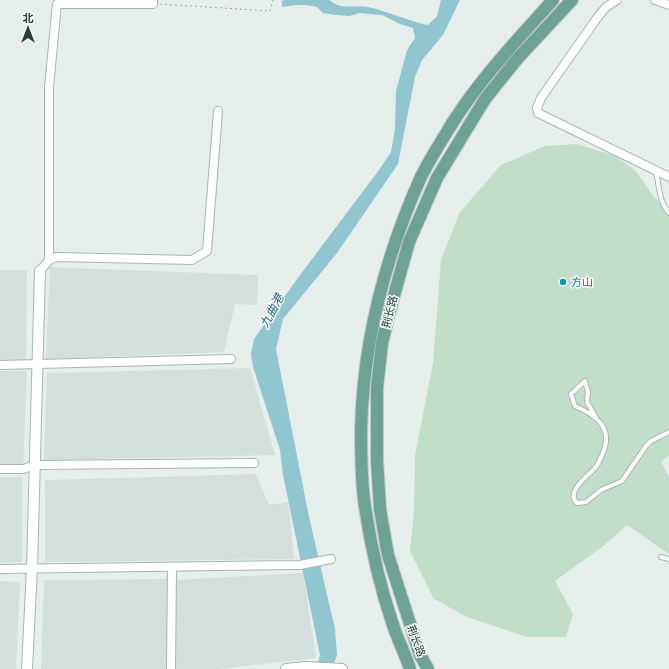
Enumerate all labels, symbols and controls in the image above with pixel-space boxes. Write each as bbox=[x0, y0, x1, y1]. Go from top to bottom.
north arrow bbox=[8, 8, 48, 48]
text: 北 bbox=[23, 12, 34, 25]
place label: 方山 bbox=[571, 276, 593, 289]
marker: 方山 bbox=[558, 277, 568, 287]
water label: 九曲港 bbox=[257, 290, 288, 330]
street label: 荆长路 bbox=[380, 294, 400, 330]
street label: 荆长路 bbox=[404, 623, 428, 659]

